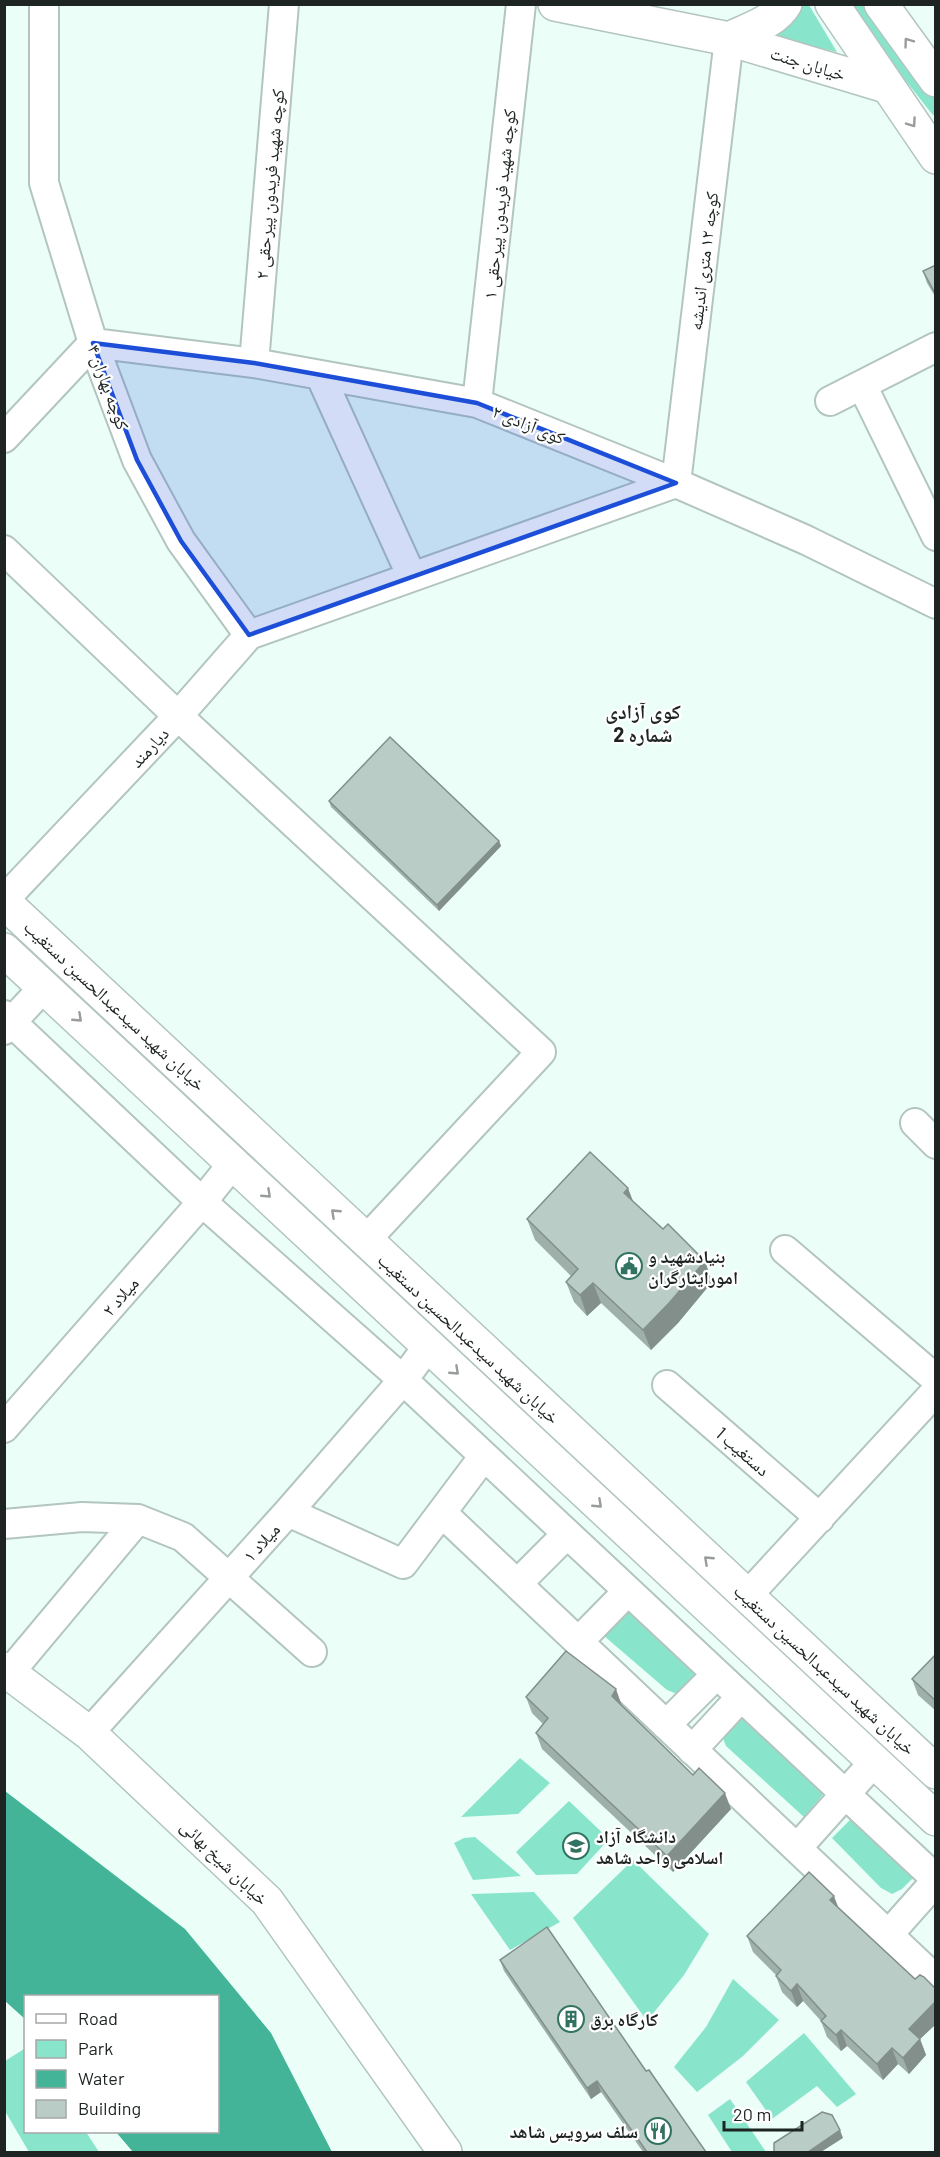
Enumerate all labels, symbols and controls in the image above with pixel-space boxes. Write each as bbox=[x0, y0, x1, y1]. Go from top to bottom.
one-way arrow bbox=[904, 38, 915, 49]
street label: خیابان جنت bbox=[767, 41, 848, 86]
street label: کوچه شهید فریدون پیرحقی ۲ bbox=[250, 87, 289, 280]
street label: کوچه شهید فریدون پیرحقی ۱ bbox=[478, 107, 521, 300]
one-way arrow bbox=[904, 116, 915, 127]
street label: کوچه ۱۲ متری اندیشه bbox=[684, 190, 723, 332]
street label: کوچه بهاران ۴ bbox=[83, 341, 135, 433]
street label: کوی آزادی ۲ bbox=[489, 399, 569, 450]
district label: کوی آزادی شماره 2 bbox=[605, 699, 681, 746]
street label: دیارمند bbox=[125, 722, 173, 772]
street label: خیابان شهید سیدعبدالحسین دستغیب bbox=[19, 915, 210, 1096]
one-way arrow bbox=[71, 1011, 82, 1022]
one-way arrow bbox=[261, 1187, 271, 1198]
one-way arrow bbox=[331, 1209, 342, 1220]
place label: بنیادشهید و امورایثارگران bbox=[648, 1245, 738, 1289]
street label: خیابان شهید سیدعبدالحسین دستغیب bbox=[373, 1248, 564, 1429]
public building icon: بنیادشهید و امورایثارگران bbox=[614, 1251, 644, 1281]
street label: میلاد ۲ bbox=[97, 1272, 143, 1320]
one-way arrow bbox=[448, 1364, 459, 1375]
street label: دستغیب 1 bbox=[711, 1422, 774, 1481]
one-way arrow bbox=[591, 1497, 601, 1508]
street label: میلاد ۱ bbox=[238, 1518, 284, 1566]
one-way arrow bbox=[704, 1556, 715, 1567]
street label: خیابان شهید سیدعبدالحسین دستغیب bbox=[729, 1579, 920, 1760]
street label: خیابان شیخ بهائی bbox=[175, 1815, 274, 1911]
place label: دانشگاه آزاد اسلامی واحد شاهد bbox=[596, 1825, 723, 1869]
school or university icon: دانشگاه آزاد اسلامی واحد شاهد bbox=[561, 1831, 591, 1861]
legend bbox=[24, 1995, 219, 2133]
building icon: کارگاه برق bbox=[556, 2004, 586, 2034]
text: Road bbox=[78, 2007, 118, 2029]
place label: کارگاه برق bbox=[590, 2008, 658, 2031]
text: Park bbox=[78, 2037, 113, 2059]
text: Water bbox=[78, 2067, 125, 2089]
scale bar bbox=[724, 2094, 802, 2132]
text: Building bbox=[78, 2097, 141, 2119]
text: 20 m bbox=[733, 2103, 771, 2125]
restaurant icon: سلف سرویس شاهد bbox=[643, 2116, 673, 2146]
place label: سلف سرویس شاهد bbox=[509, 2120, 638, 2143]

